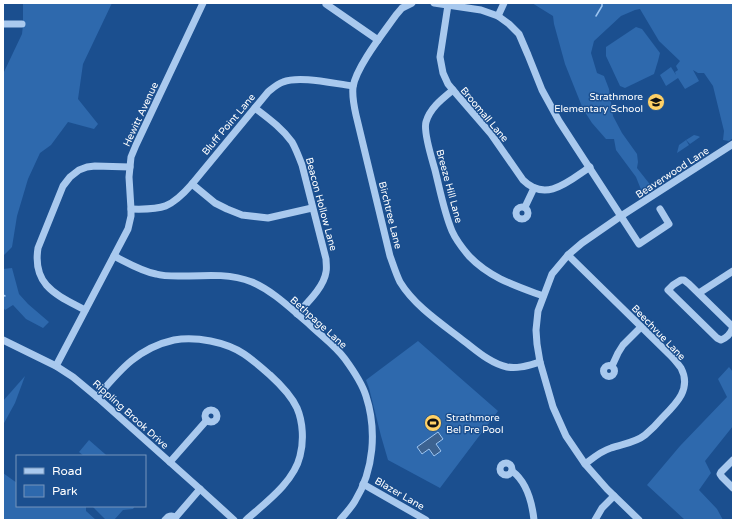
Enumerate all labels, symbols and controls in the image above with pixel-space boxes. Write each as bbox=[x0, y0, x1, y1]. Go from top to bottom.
street label: Hewitt Avenue bbox=[121, 80, 161, 148]
street label: Broomall Lane bbox=[458, 85, 511, 145]
street label: Bluff Point Lane bbox=[200, 91, 258, 158]
place label: Strathmore Elementary School bbox=[554, 91, 643, 115]
school or university icon: Strathmore Elementary School bbox=[646, 92, 666, 112]
street label: Beaverwood Lane bbox=[634, 145, 712, 201]
street label: Breeze Hill Lane bbox=[433, 148, 465, 225]
street label: Beacon Hollow Lane bbox=[303, 156, 339, 253]
street label: Birchtree Lane bbox=[376, 180, 404, 250]
street label: Bethpage Lane bbox=[288, 294, 349, 352]
street label: Beechvue Lane bbox=[629, 303, 688, 363]
street label: Rippling Brook Drive bbox=[90, 378, 171, 452]
place label: Strathmore Bel Pre Pool bbox=[446, 412, 503, 436]
sports icon: Strathmore Bel Pre Pool bbox=[423, 413, 443, 433]
legend bbox=[16, 455, 146, 507]
text: Road bbox=[52, 464, 82, 478]
street label: Blazer Lane bbox=[373, 475, 427, 513]
text: Park bbox=[52, 484, 78, 498]

